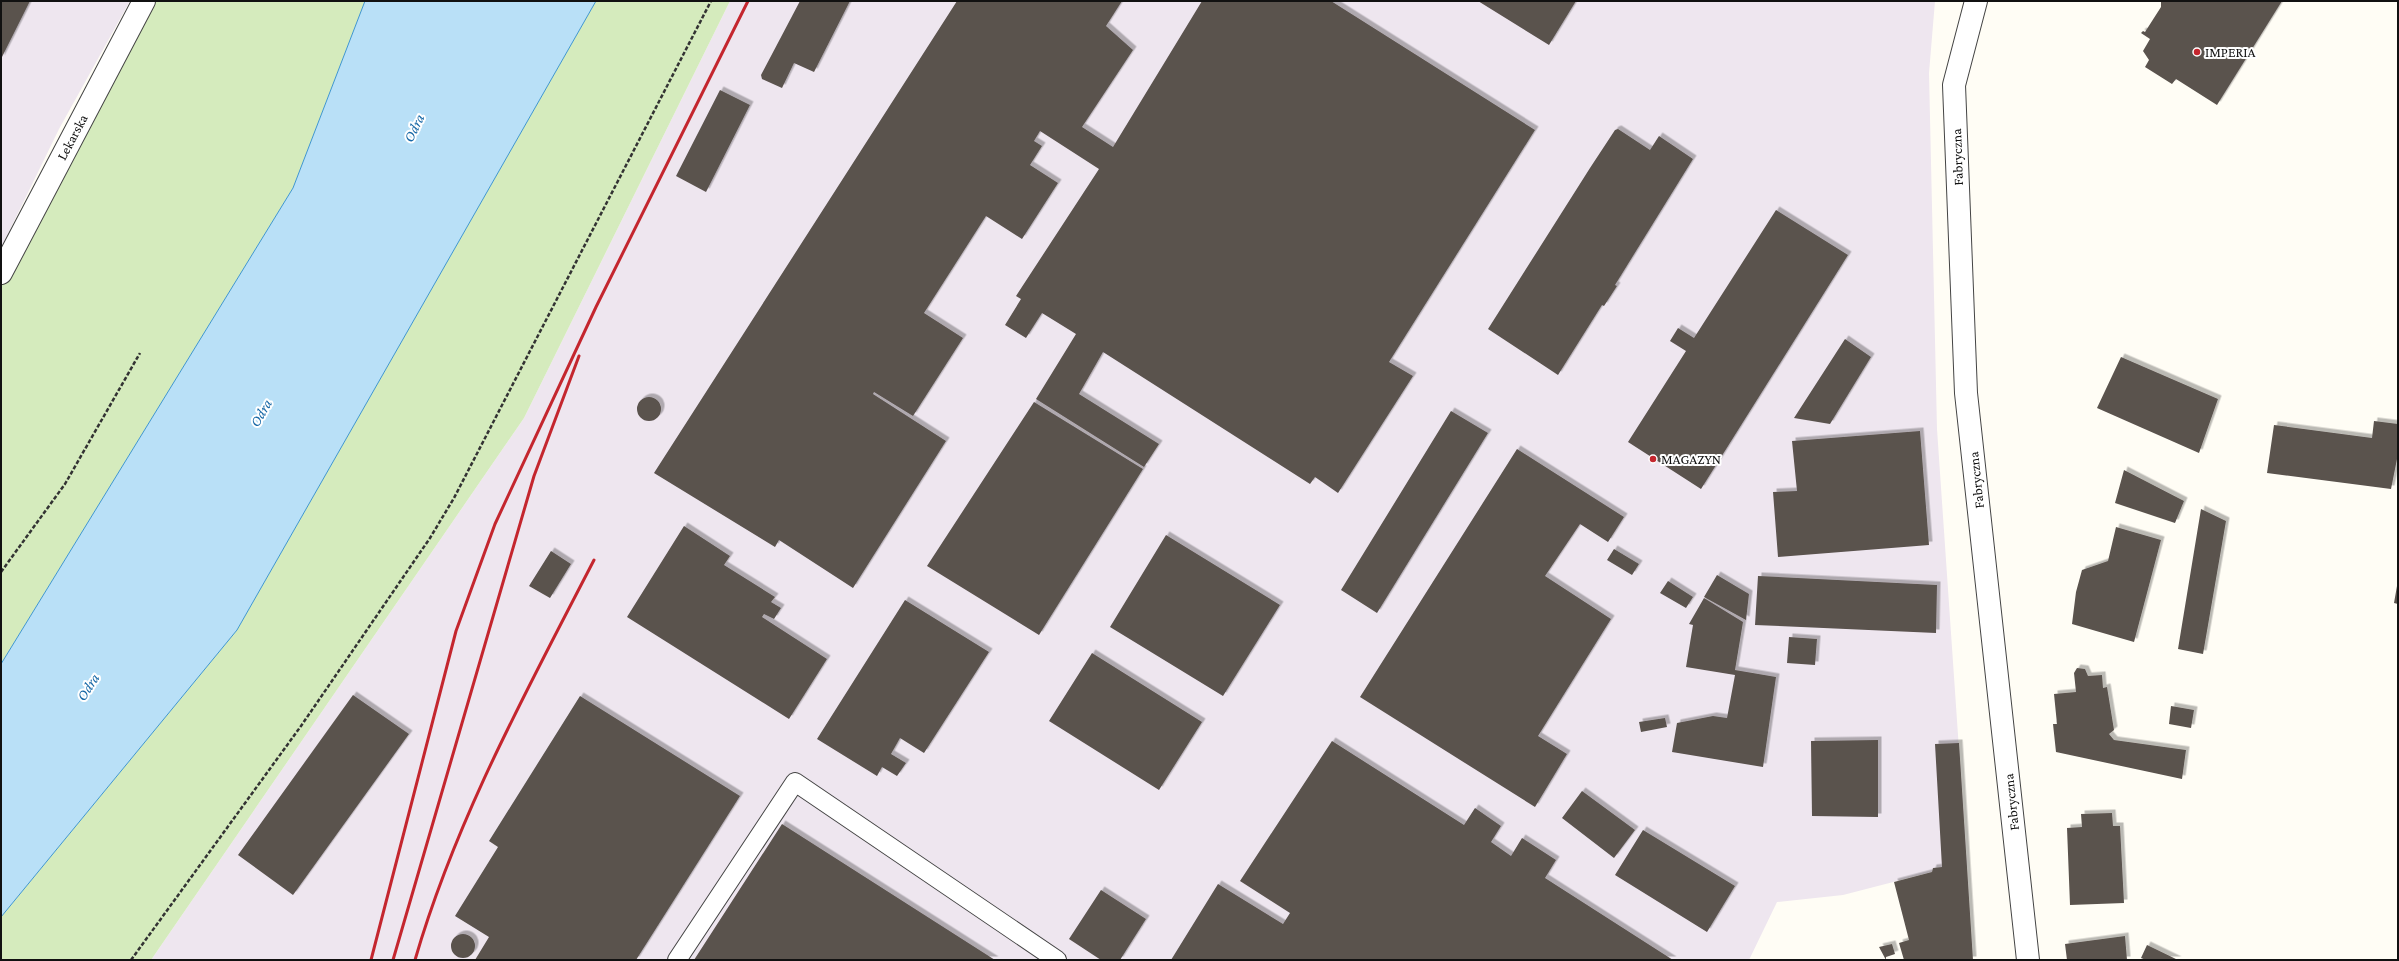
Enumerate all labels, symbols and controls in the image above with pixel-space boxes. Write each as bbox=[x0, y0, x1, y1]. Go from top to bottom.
place label: IMPERIA bbox=[2205, 44, 2255, 60]
marker: IMPERIA bbox=[2192, 47, 2202, 57]
street label: Lekarska bbox=[53, 111, 91, 163]
water label: Odra bbox=[400, 111, 428, 145]
street label: Fabryczna bbox=[1948, 128, 1966, 186]
water label: Odra bbox=[247, 396, 275, 430]
street label: Fabryczna bbox=[1965, 450, 1987, 509]
place label: MAGAZYN bbox=[1661, 451, 1721, 467]
marker: MAGAZYN bbox=[1648, 454, 1658, 464]
water label: Odra bbox=[73, 670, 103, 704]
street label: Fabryczna bbox=[2000, 772, 2022, 831]

